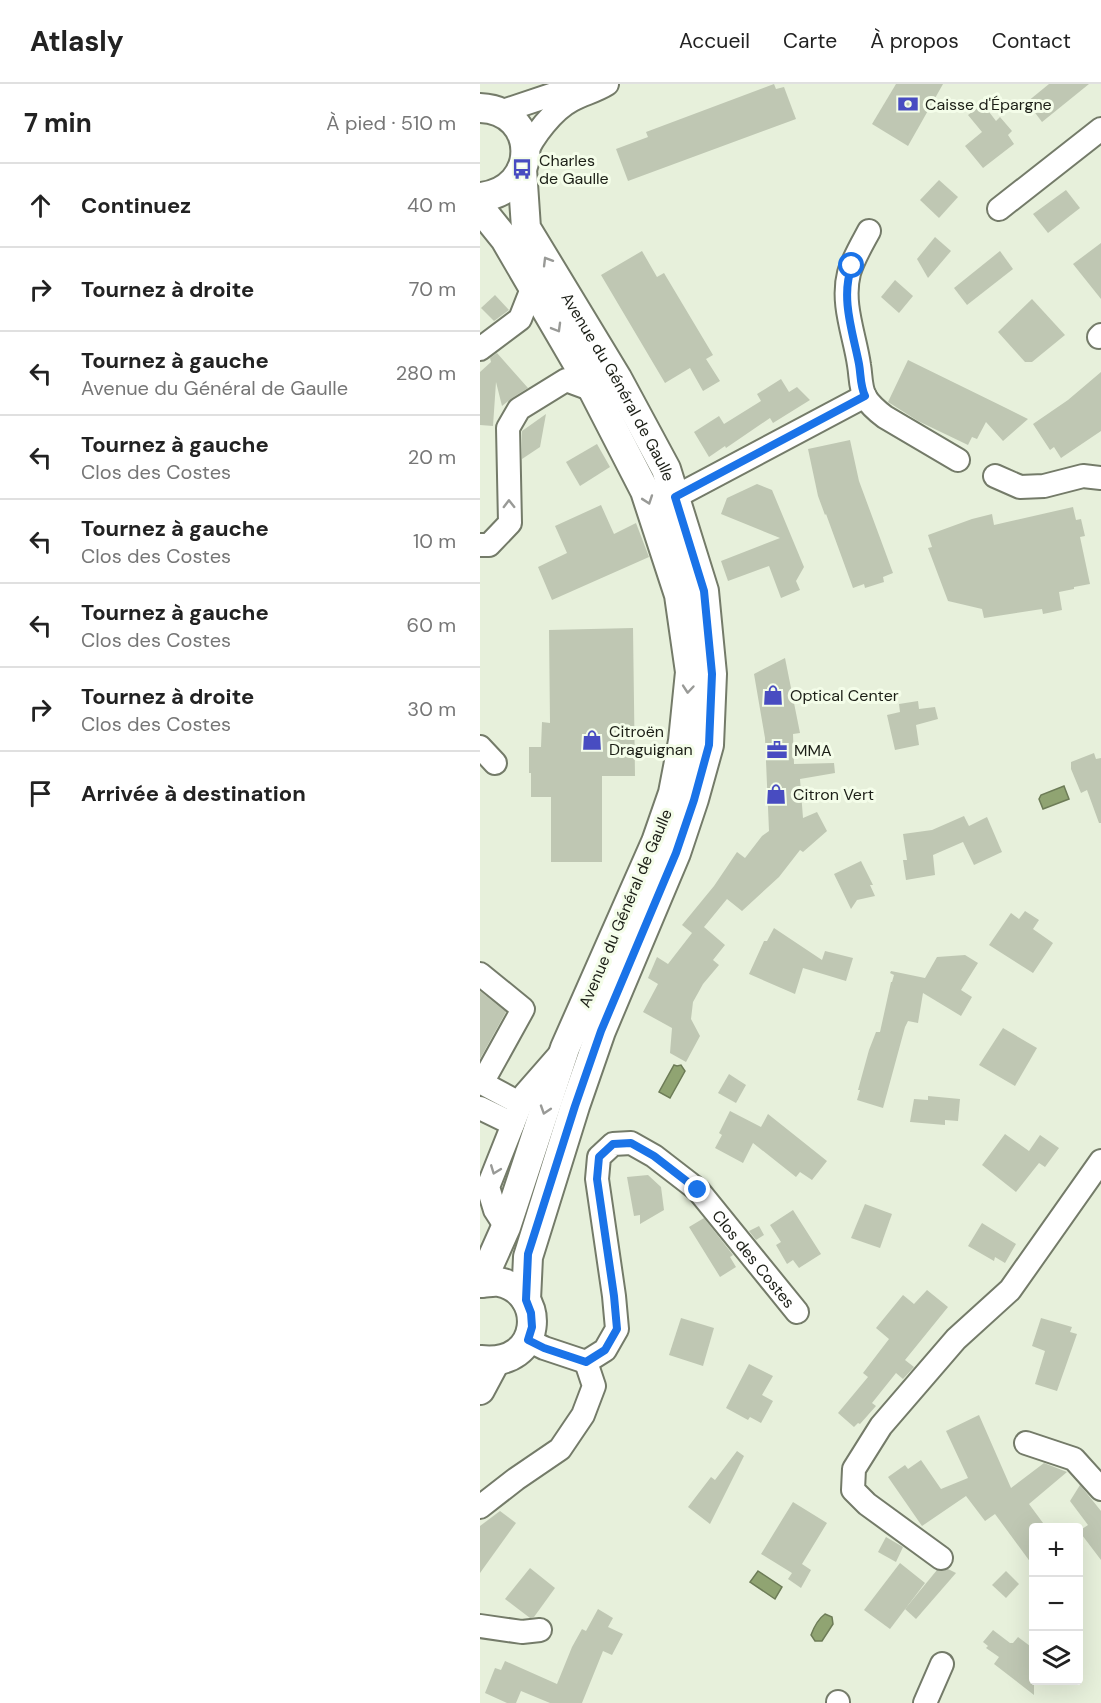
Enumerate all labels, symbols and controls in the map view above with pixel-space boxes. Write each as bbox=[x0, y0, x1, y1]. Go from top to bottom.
text: Atlasly bbox=[30, 23, 124, 60]
text: Accueil bbox=[679, 27, 750, 55]
text: Carte bbox=[783, 27, 837, 55]
text: À propos bbox=[870, 27, 959, 55]
text: Contact bbox=[992, 27, 1071, 55]
bank icon: Caisse d'Épargne bbox=[896, 92, 920, 116]
place label: Caisse d'Épargne bbox=[925, 94, 1052, 115]
text: 7 min bbox=[24, 106, 92, 140]
text: À pied · 510 m bbox=[326, 110, 456, 136]
place label: Charles de Gaulle bbox=[539, 150, 609, 189]
bus stop icon: Charles de Gaulle bbox=[510, 157, 534, 181]
icon: ahead bbox=[24, 189, 57, 222]
text: Continuez bbox=[81, 191, 191, 220]
text: 40 m bbox=[407, 192, 456, 218]
route start bbox=[838, 252, 864, 278]
one-way arrow bbox=[542, 257, 554, 267]
icon: right bbox=[24, 273, 57, 306]
text: Tournez à droite bbox=[81, 275, 254, 304]
text: 70 m bbox=[409, 276, 456, 302]
street label: Avenue du Général de Gaulle bbox=[557, 289, 679, 484]
one-way arrow bbox=[549, 322, 561, 332]
text: Tournez à gauche bbox=[81, 346, 269, 375]
icon: left bbox=[24, 357, 57, 390]
text: 280 m bbox=[396, 360, 456, 386]
text: Avenue du Général de Gaulle bbox=[81, 375, 348, 401]
text: Tournez à gauche bbox=[81, 430, 269, 459]
icon: left bbox=[24, 441, 57, 474]
text: 20 m bbox=[408, 444, 456, 470]
text: Clos des Costes bbox=[81, 459, 231, 485]
one-way arrow bbox=[641, 494, 653, 505]
one-way arrow bbox=[503, 499, 516, 508]
text: Tournez à gauche bbox=[81, 514, 269, 543]
icon: left bbox=[24, 525, 57, 558]
text: 10 m bbox=[413, 528, 456, 554]
text: Clos des Costes bbox=[81, 543, 231, 569]
text: Tournez à gauche bbox=[81, 598, 269, 627]
icon: left bbox=[24, 609, 57, 642]
text: 60 m bbox=[407, 612, 456, 638]
text: Clos des Costes bbox=[81, 627, 231, 653]
text: Tournez à droite bbox=[81, 682, 254, 711]
shop icon: Optical Center bbox=[761, 683, 785, 707]
one-way arrow bbox=[682, 685, 695, 694]
place label: Optical Center bbox=[790, 685, 899, 706]
icon: right bbox=[24, 693, 57, 726]
text: 30 m bbox=[407, 696, 456, 722]
text: Clos des Costes bbox=[81, 711, 231, 737]
place label: Citroën Draguignan bbox=[609, 721, 693, 760]
shop icon: Citroën Draguignan bbox=[580, 728, 604, 752]
office icon: MMA bbox=[765, 738, 789, 762]
place label: MMA bbox=[794, 740, 832, 761]
icon: arrive bbox=[24, 777, 57, 810]
text: Arrivée à destination bbox=[81, 779, 306, 808]
shop icon: Citron Vert bbox=[764, 782, 788, 806]
place label: Citron Vert bbox=[793, 784, 874, 805]
street label: Avenue du Général de Gaulle bbox=[574, 806, 677, 1011]
one-way arrow bbox=[540, 1104, 552, 1115]
one-way arrow bbox=[490, 1164, 502, 1175]
route end bbox=[684, 1176, 710, 1202]
street label: Clos des Costes bbox=[707, 1206, 799, 1312]
map controls bbox=[1029, 1523, 1083, 1685]
button: + bbox=[1029, 1523, 1083, 1577]
button: − bbox=[1029, 1577, 1083, 1631]
button: layers bbox=[1029, 1631, 1083, 1685]

